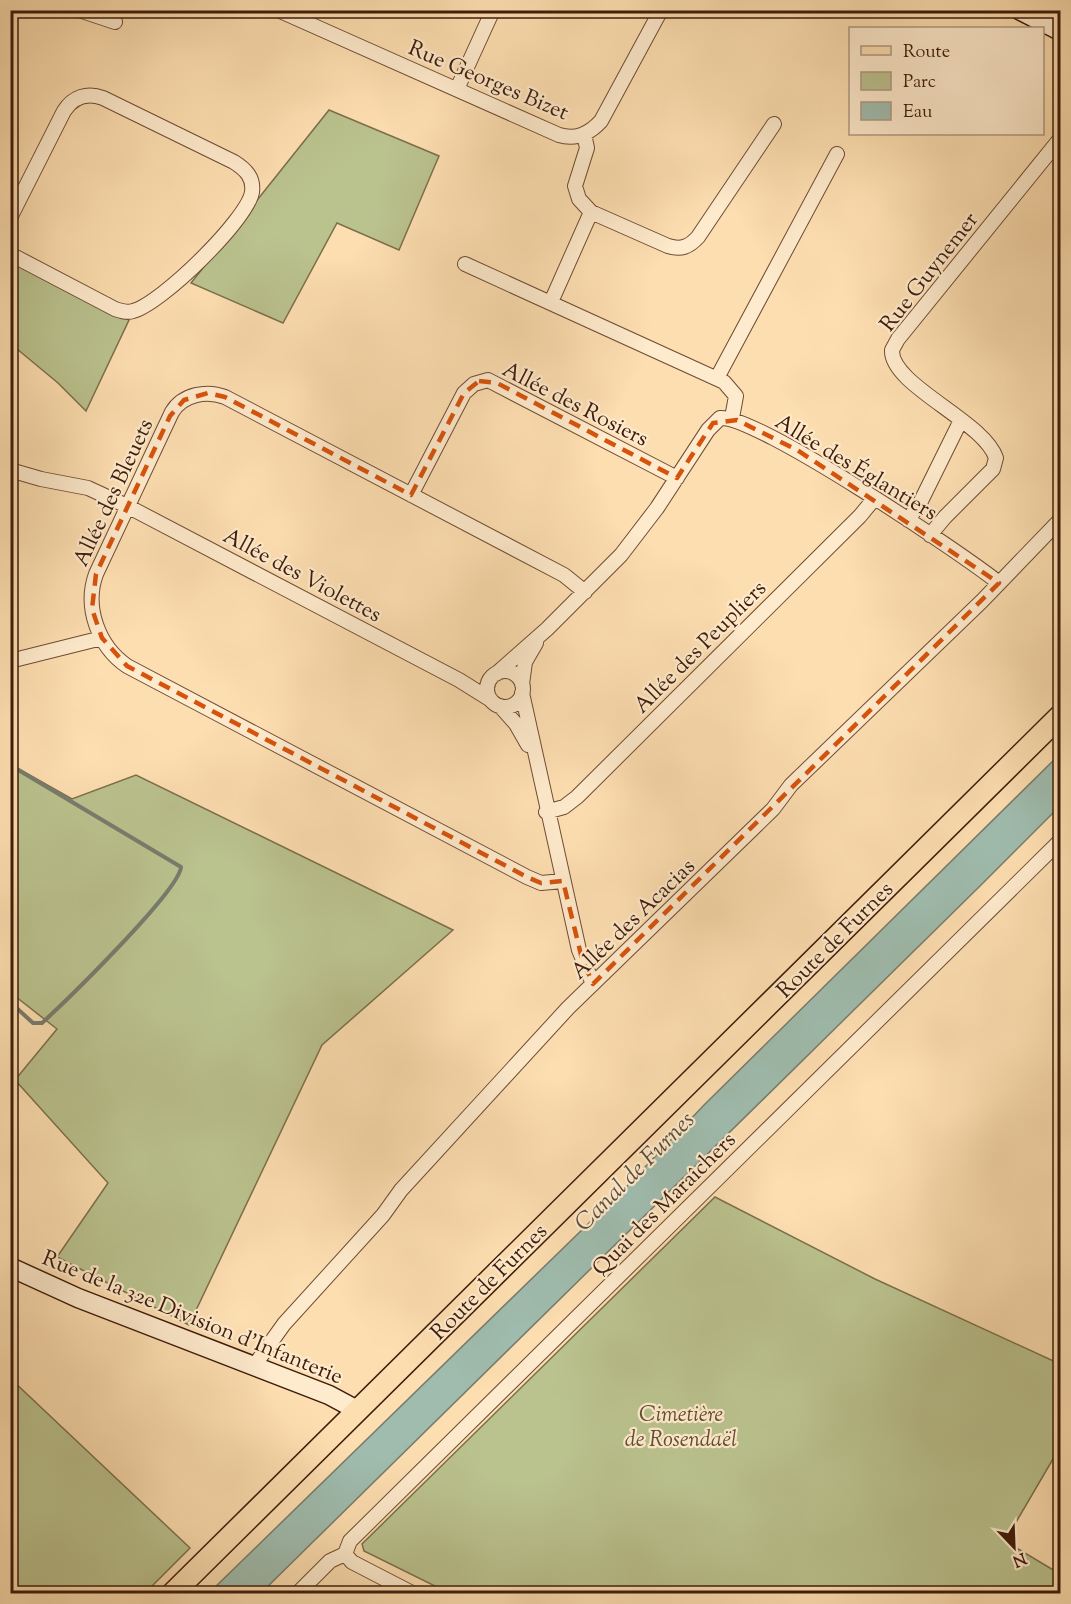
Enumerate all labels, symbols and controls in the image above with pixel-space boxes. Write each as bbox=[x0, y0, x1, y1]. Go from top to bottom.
legend bbox=[849, 27, 1044, 135]
street label: Rue Georges Bizet bbox=[403, 34, 573, 130]
text: Route bbox=[903, 40, 950, 66]
text: Parc bbox=[903, 70, 936, 96]
text: Eau bbox=[903, 100, 932, 126]
street label: Rue Guynemer bbox=[873, 206, 987, 339]
street label: Allée des Rosiers bbox=[496, 355, 653, 456]
street label: Allée des Églantiers bbox=[768, 406, 943, 530]
street label: Allée des Bleuets bbox=[66, 414, 163, 572]
street label: Allée des Violettes bbox=[217, 521, 387, 632]
street label: Allée des Peupliers bbox=[627, 574, 775, 722]
street label: Allée des Acacias bbox=[565, 852, 704, 988]
street label: Route de Furnes bbox=[770, 875, 902, 1007]
water label: Canal de Furnes bbox=[568, 1105, 703, 1240]
street label: Quai des Maraîchers bbox=[586, 1126, 744, 1284]
street label: Route de Furnes bbox=[424, 1217, 556, 1349]
street label: Rue de la 32e Division d'Infanterie bbox=[37, 1244, 347, 1394]
park label: Cimetière de Rosendaël bbox=[625, 1400, 737, 1457]
north arrow bbox=[984, 1517, 1044, 1577]
text: N bbox=[1008, 1545, 1029, 1572]

